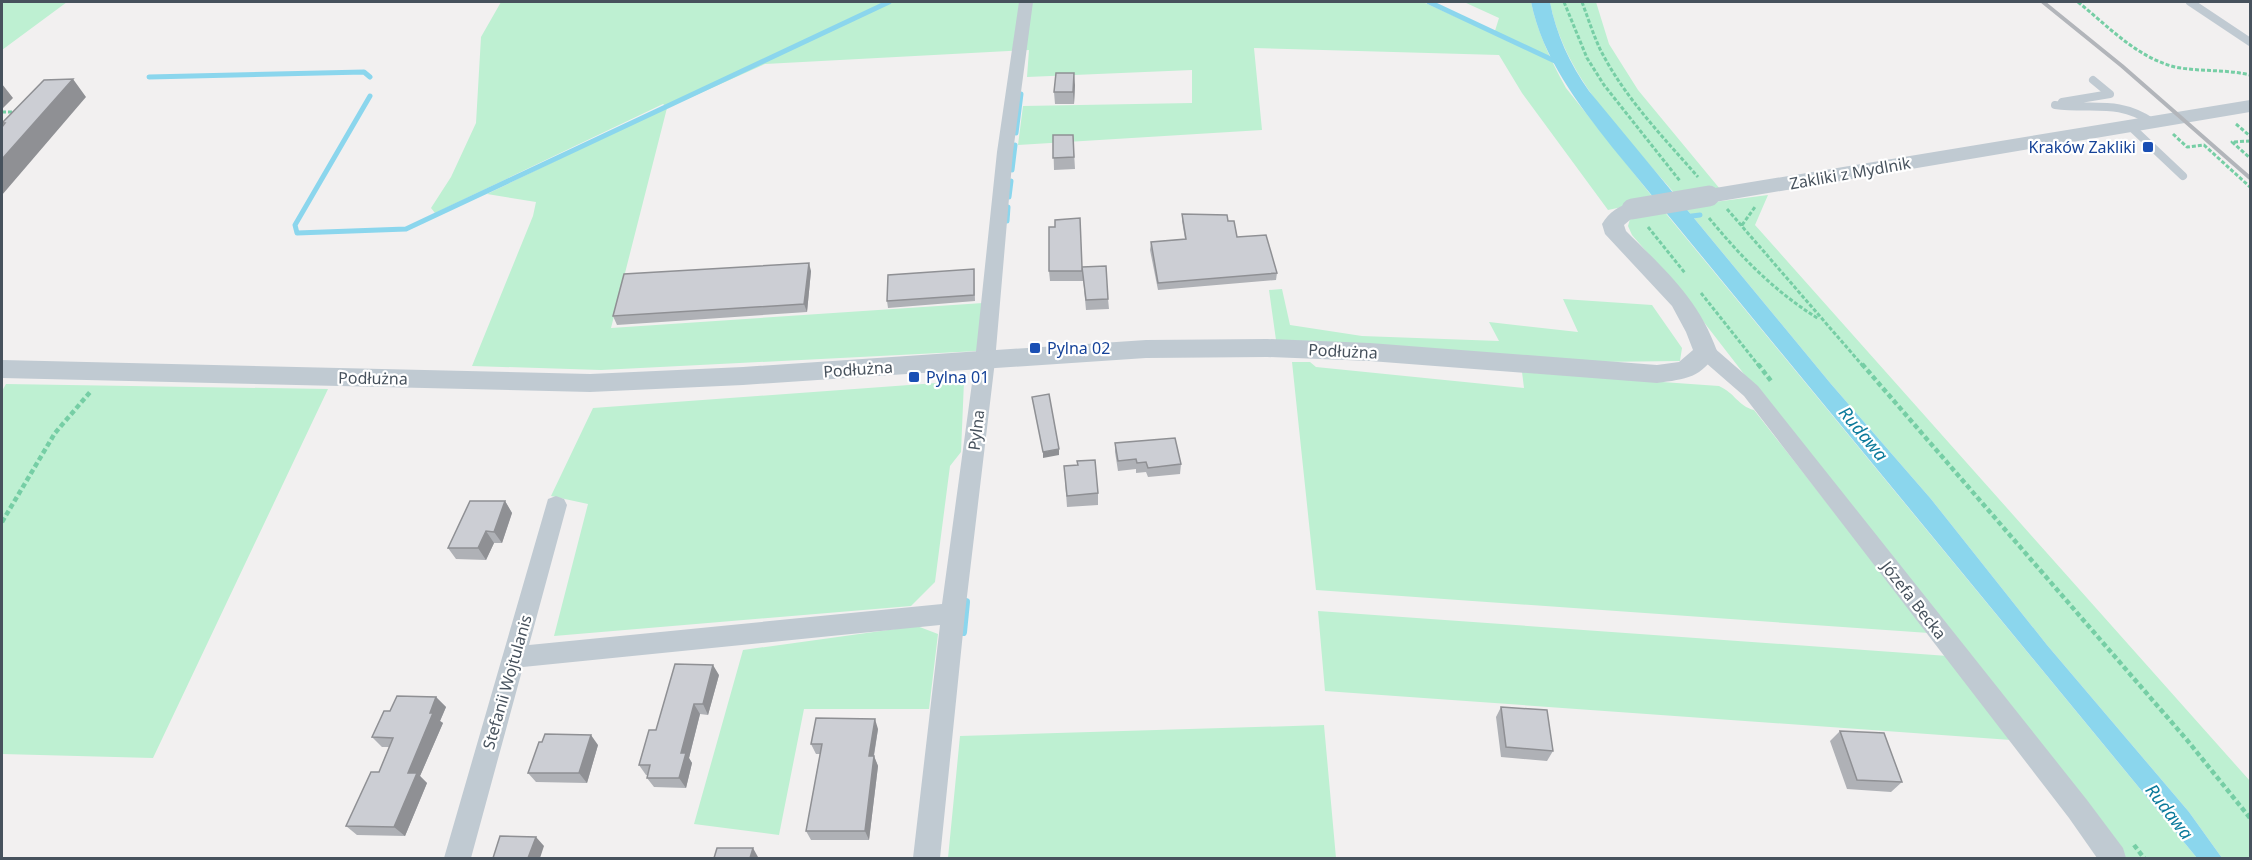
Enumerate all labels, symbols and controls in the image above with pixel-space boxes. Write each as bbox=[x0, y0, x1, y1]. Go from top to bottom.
place label: Kraków Zakliki bbox=[2029, 136, 2136, 158]
marker: Kraków Zakliki bbox=[2141, 140, 2155, 154]
street label: Zakliki z Mydlnik bbox=[1788, 151, 1913, 194]
place label: Pylna 02 bbox=[1047, 337, 1110, 359]
street label: Podłużna bbox=[1308, 338, 1378, 364]
marker: Pylna 02 bbox=[1028, 341, 1042, 355]
street label: Podłużna bbox=[823, 356, 893, 382]
street label: Podłużna bbox=[338, 366, 408, 390]
place label: Pylna 01 bbox=[926, 366, 989, 388]
marker: Pylna 01 bbox=[907, 370, 921, 384]
water label: Rudawa bbox=[1834, 401, 1894, 466]
street label: Pylna bbox=[963, 408, 989, 452]
street label: Józefa Becka bbox=[1875, 555, 1952, 644]
street label: Stefanii Wojtulanis bbox=[477, 612, 537, 752]
water label: Rudawa bbox=[2140, 779, 2199, 844]

